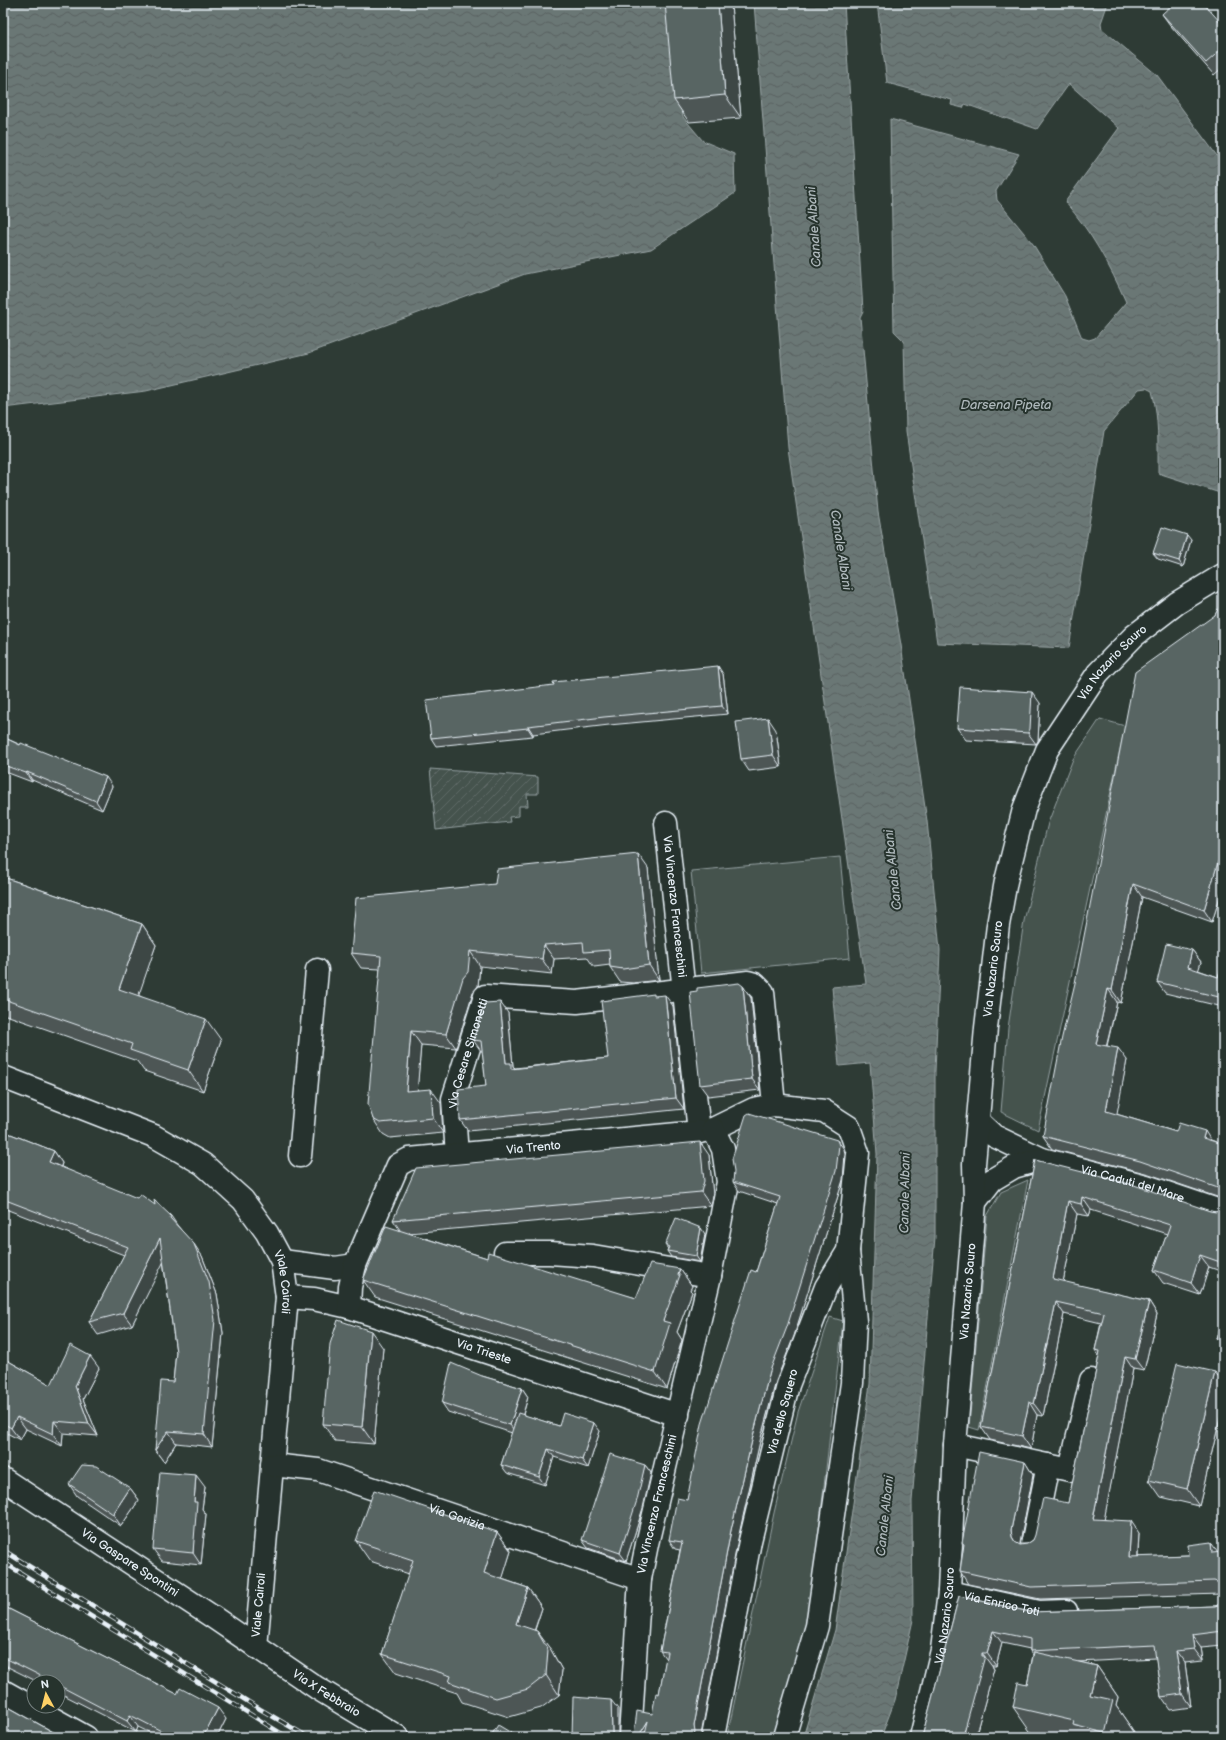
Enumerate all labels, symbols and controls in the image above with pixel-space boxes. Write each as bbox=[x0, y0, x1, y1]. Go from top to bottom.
water label: Canale Albani bbox=[803, 185, 825, 268]
water label: Darsena Pipeta bbox=[961, 397, 1051, 413]
water label: Canale Albani bbox=[827, 509, 855, 592]
street label: Via Nazario Sauro bbox=[1074, 621, 1150, 703]
water label: Canale Albani bbox=[881, 828, 905, 911]
street label: Via Vincenzo Franceschini bbox=[660, 835, 690, 978]
street label: Via Nazario Sauro bbox=[980, 919, 1006, 1018]
street label: Via Cesare Simonetti bbox=[445, 997, 491, 1109]
street label: Via Trento bbox=[506, 1137, 562, 1157]
water label: Canale Albani bbox=[896, 1151, 914, 1234]
street label: Via Caduti del Mare bbox=[1079, 1162, 1186, 1206]
street label: Via Nazario Sauro bbox=[956, 1242, 979, 1341]
street label: Viale Cairoli bbox=[270, 1248, 295, 1315]
street label: Via Trieste bbox=[454, 1335, 513, 1367]
street label: Via dello Squero bbox=[764, 1367, 802, 1457]
street label: Via Vincenzo Franceschini bbox=[634, 1433, 680, 1575]
water label: Canale Albani bbox=[873, 1474, 897, 1557]
street label: Via Gorizia bbox=[427, 1501, 487, 1534]
street label: Via Gaspare Spontini bbox=[78, 1525, 182, 1600]
street label: Via Nazario Sauro bbox=[931, 1567, 958, 1665]
street label: Viale Cairoli bbox=[249, 1572, 269, 1638]
street label: Via Enrico Toti bbox=[962, 1588, 1041, 1619]
street label: Via X Febbraio bbox=[290, 1666, 363, 1720]
north arrow bbox=[26, 1674, 66, 1714]
text: N bbox=[40, 1678, 50, 1692]

